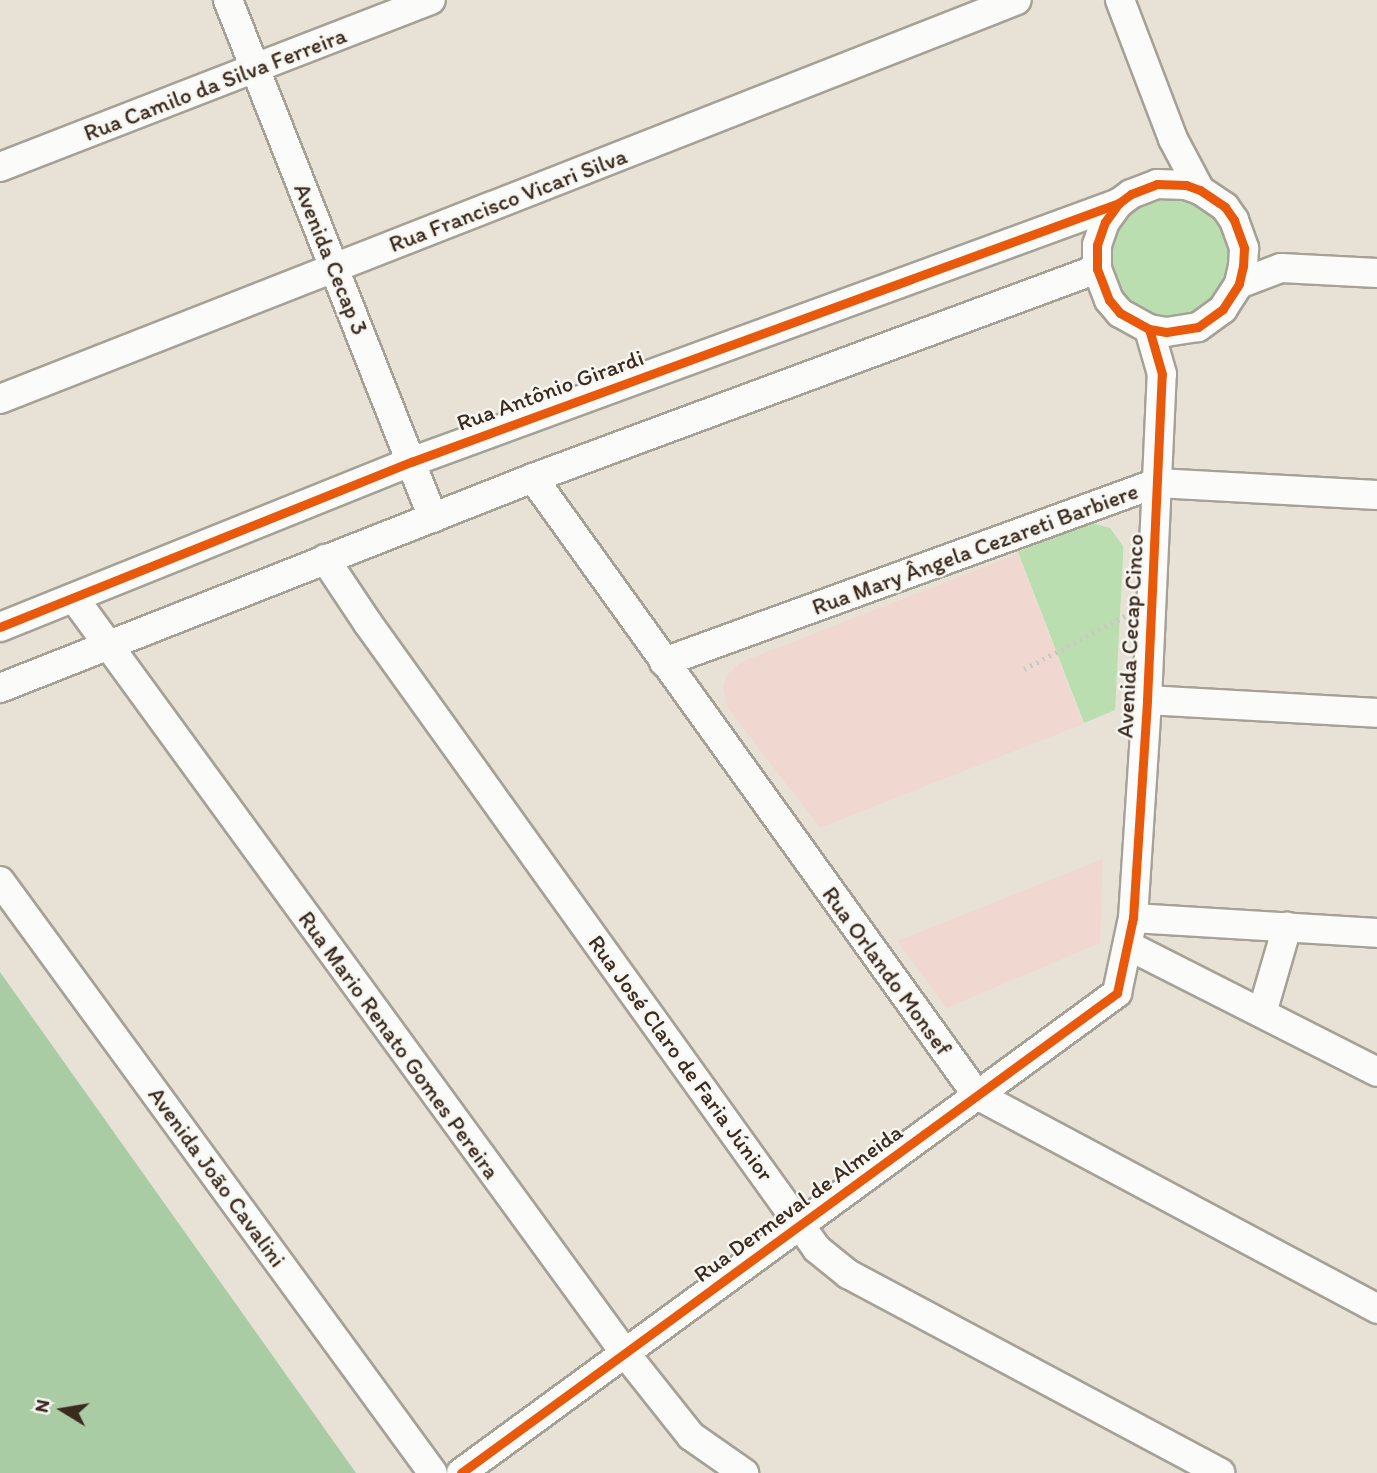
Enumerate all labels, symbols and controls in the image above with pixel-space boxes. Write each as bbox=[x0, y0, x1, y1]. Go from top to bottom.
street label: Rua Camilo da Silva Ferreira bbox=[80, 21, 350, 147]
street label: Rua Francisco Vicari Silva bbox=[386, 142, 630, 258]
street label: Avenida Cecap 3 bbox=[288, 179, 374, 339]
street label: Rua Antônio Girardi bbox=[453, 343, 647, 437]
street label: Rua Mary Ângela Cezareti Barbiere bbox=[809, 477, 1141, 621]
street label: Avenida Cecap Cinco bbox=[1111, 533, 1149, 739]
street label: Rua Orlando Monsef bbox=[816, 881, 958, 1061]
street label: Rua Mario Renato Gomes Pereira bbox=[293, 906, 505, 1184]
street label: Rua José Claro de Faria Júnior bbox=[582, 929, 780, 1187]
street label: Avenida João Cavalini bbox=[143, 1082, 291, 1272]
street label: Rua Dermeval de Almeida bbox=[688, 1118, 908, 1288]
north arrow bbox=[28, 1375, 98, 1445]
text: N bbox=[29, 1397, 54, 1414]

